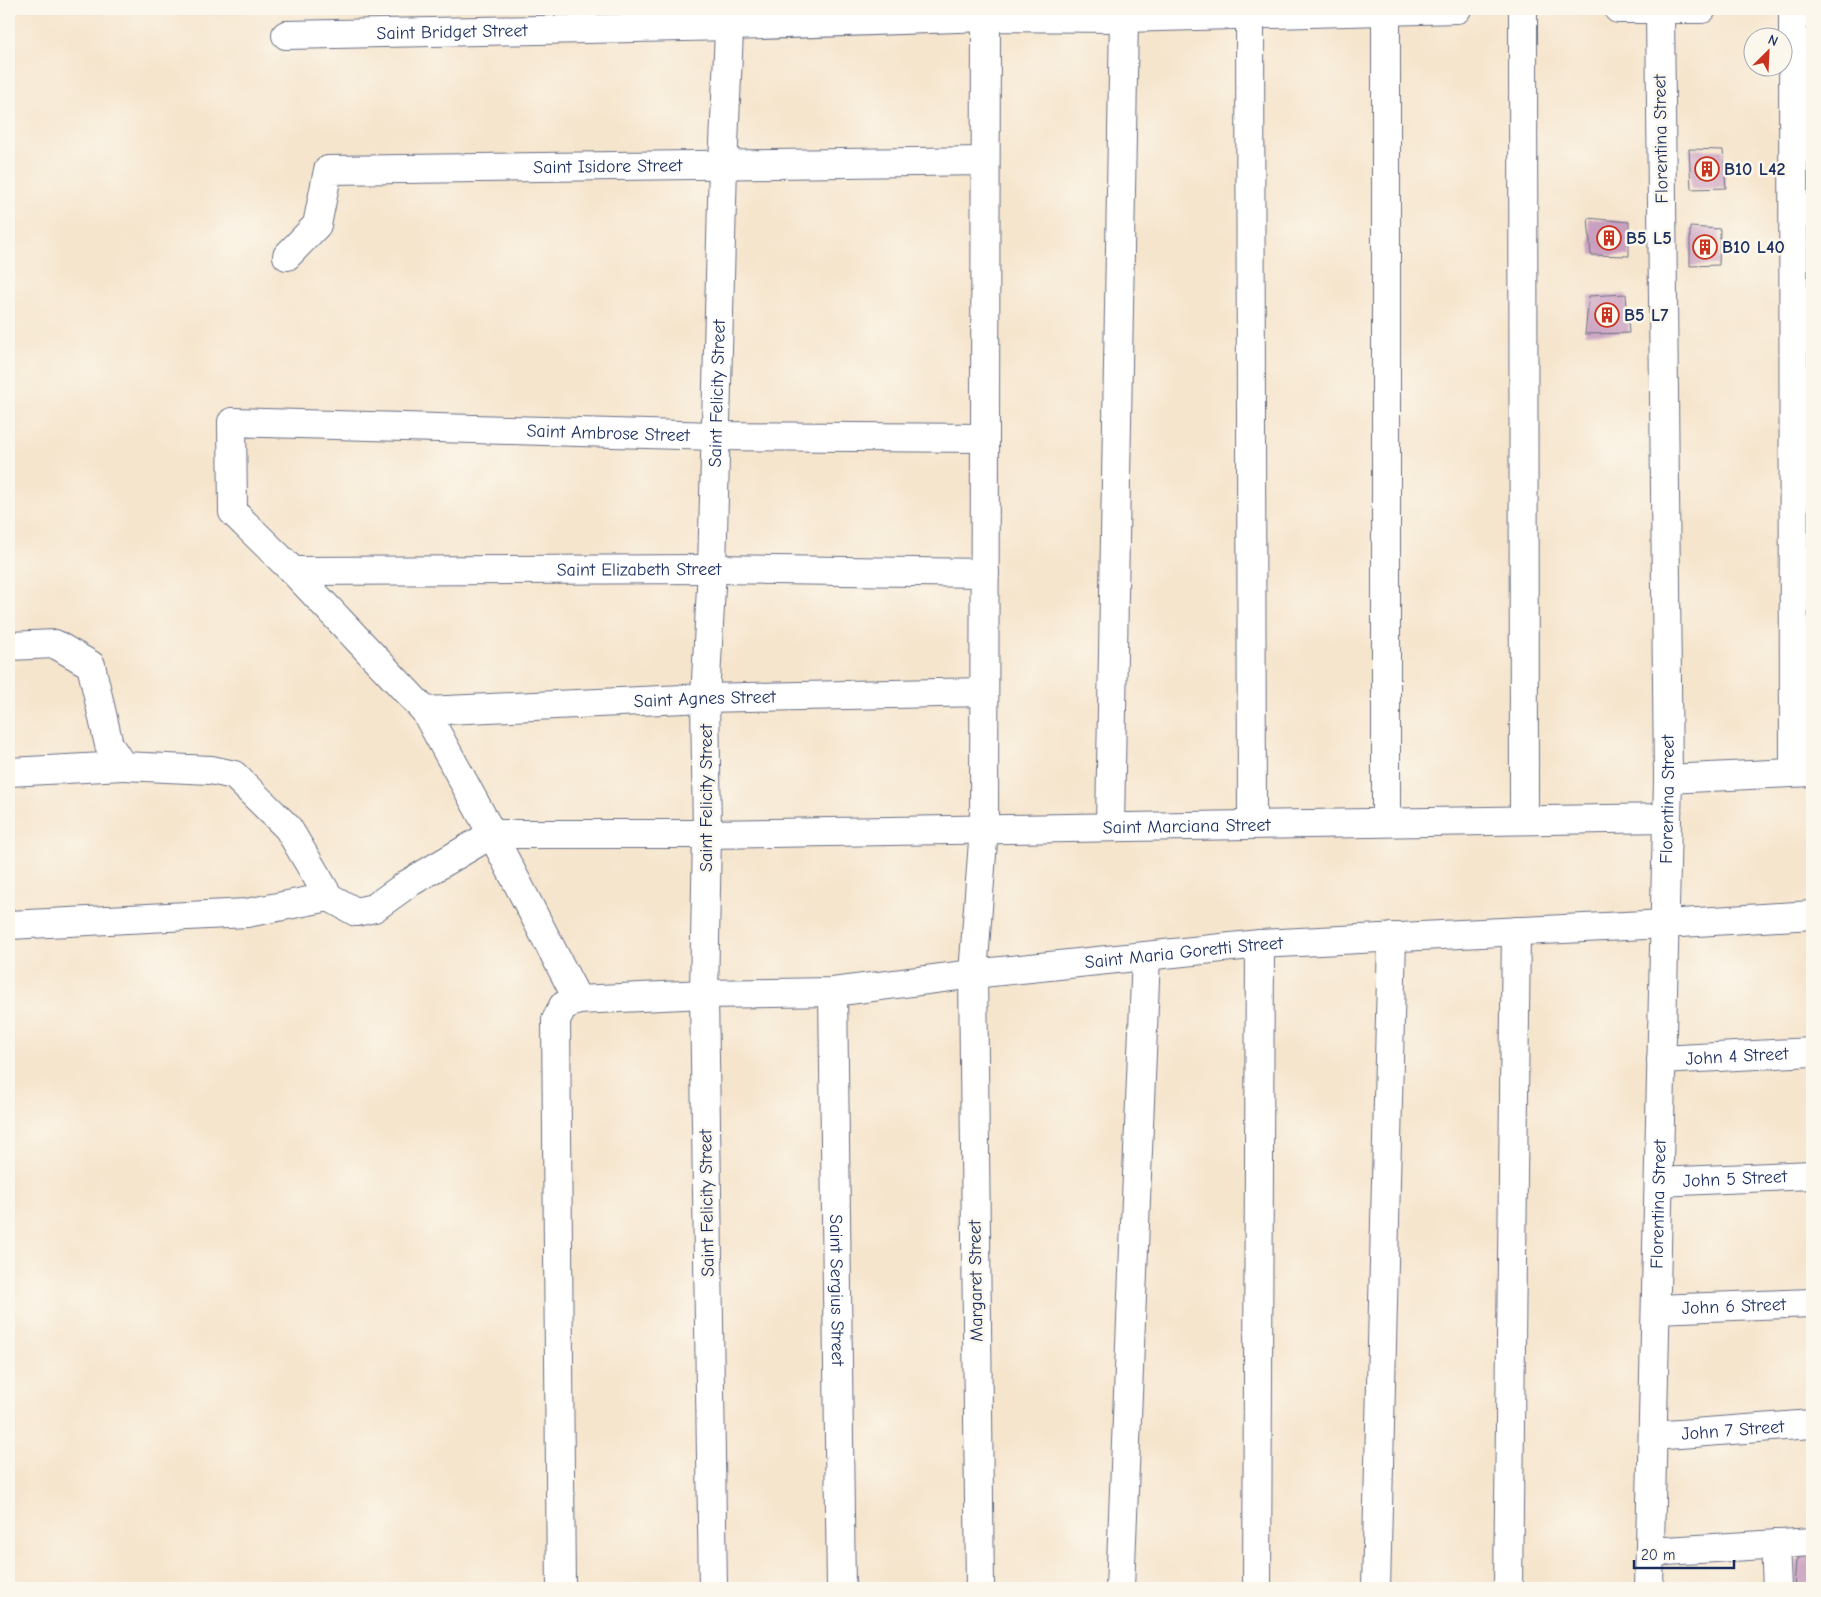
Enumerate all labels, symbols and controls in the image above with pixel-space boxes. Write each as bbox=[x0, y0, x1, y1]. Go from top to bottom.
street label: Saint Bridget Street bbox=[376, 20, 529, 44]
north arrow bbox=[1744, 28, 1794, 78]
text: N bbox=[1765, 31, 1781, 50]
street label: Florentina Street bbox=[1649, 73, 1673, 204]
street label: Saint Isidore Street bbox=[533, 155, 683, 178]
building icon: B10 L42 bbox=[1694, 156, 1720, 182]
place label: B10 L42 bbox=[1724, 159, 1785, 180]
building icon: B5 L5 bbox=[1596, 225, 1622, 251]
place label: B5 L5 bbox=[1626, 228, 1672, 249]
building icon: B10 L40 bbox=[1692, 234, 1718, 260]
place label: B10 L40 bbox=[1722, 237, 1785, 258]
building icon: B5 L7 bbox=[1594, 302, 1620, 328]
place label: B5 L7 bbox=[1624, 305, 1668, 326]
street label: Saint Felicity Street bbox=[704, 318, 729, 468]
street label: Saint Ambrose Street bbox=[526, 420, 691, 446]
street label: Saint Elizabeth Street bbox=[557, 558, 722, 580]
street label: Saint Agnes Street bbox=[633, 686, 777, 712]
street label: Saint Felicity Street bbox=[696, 723, 717, 872]
street label: Florentina Street bbox=[1656, 734, 1679, 864]
street label: Saint Marciana Street bbox=[1103, 814, 1272, 838]
street label: Saint Maria Goretti Street bbox=[1084, 932, 1284, 973]
street label: John 4 Street bbox=[1685, 1043, 1790, 1069]
street label: Saint Felicity Street bbox=[695, 1128, 719, 1277]
street label: Florentina Street bbox=[1646, 1138, 1670, 1269]
street label: John 5 Street bbox=[1682, 1166, 1788, 1191]
street label: Saint Sergius Street bbox=[825, 1214, 849, 1367]
street label: Margaret Street bbox=[964, 1219, 988, 1342]
street label: John 6 Street bbox=[1681, 1293, 1787, 1318]
street label: John 7 Street bbox=[1681, 1416, 1786, 1444]
scale bar bbox=[1634, 1537, 1734, 1569]
text: 20 m bbox=[1641, 1546, 1675, 1564]

